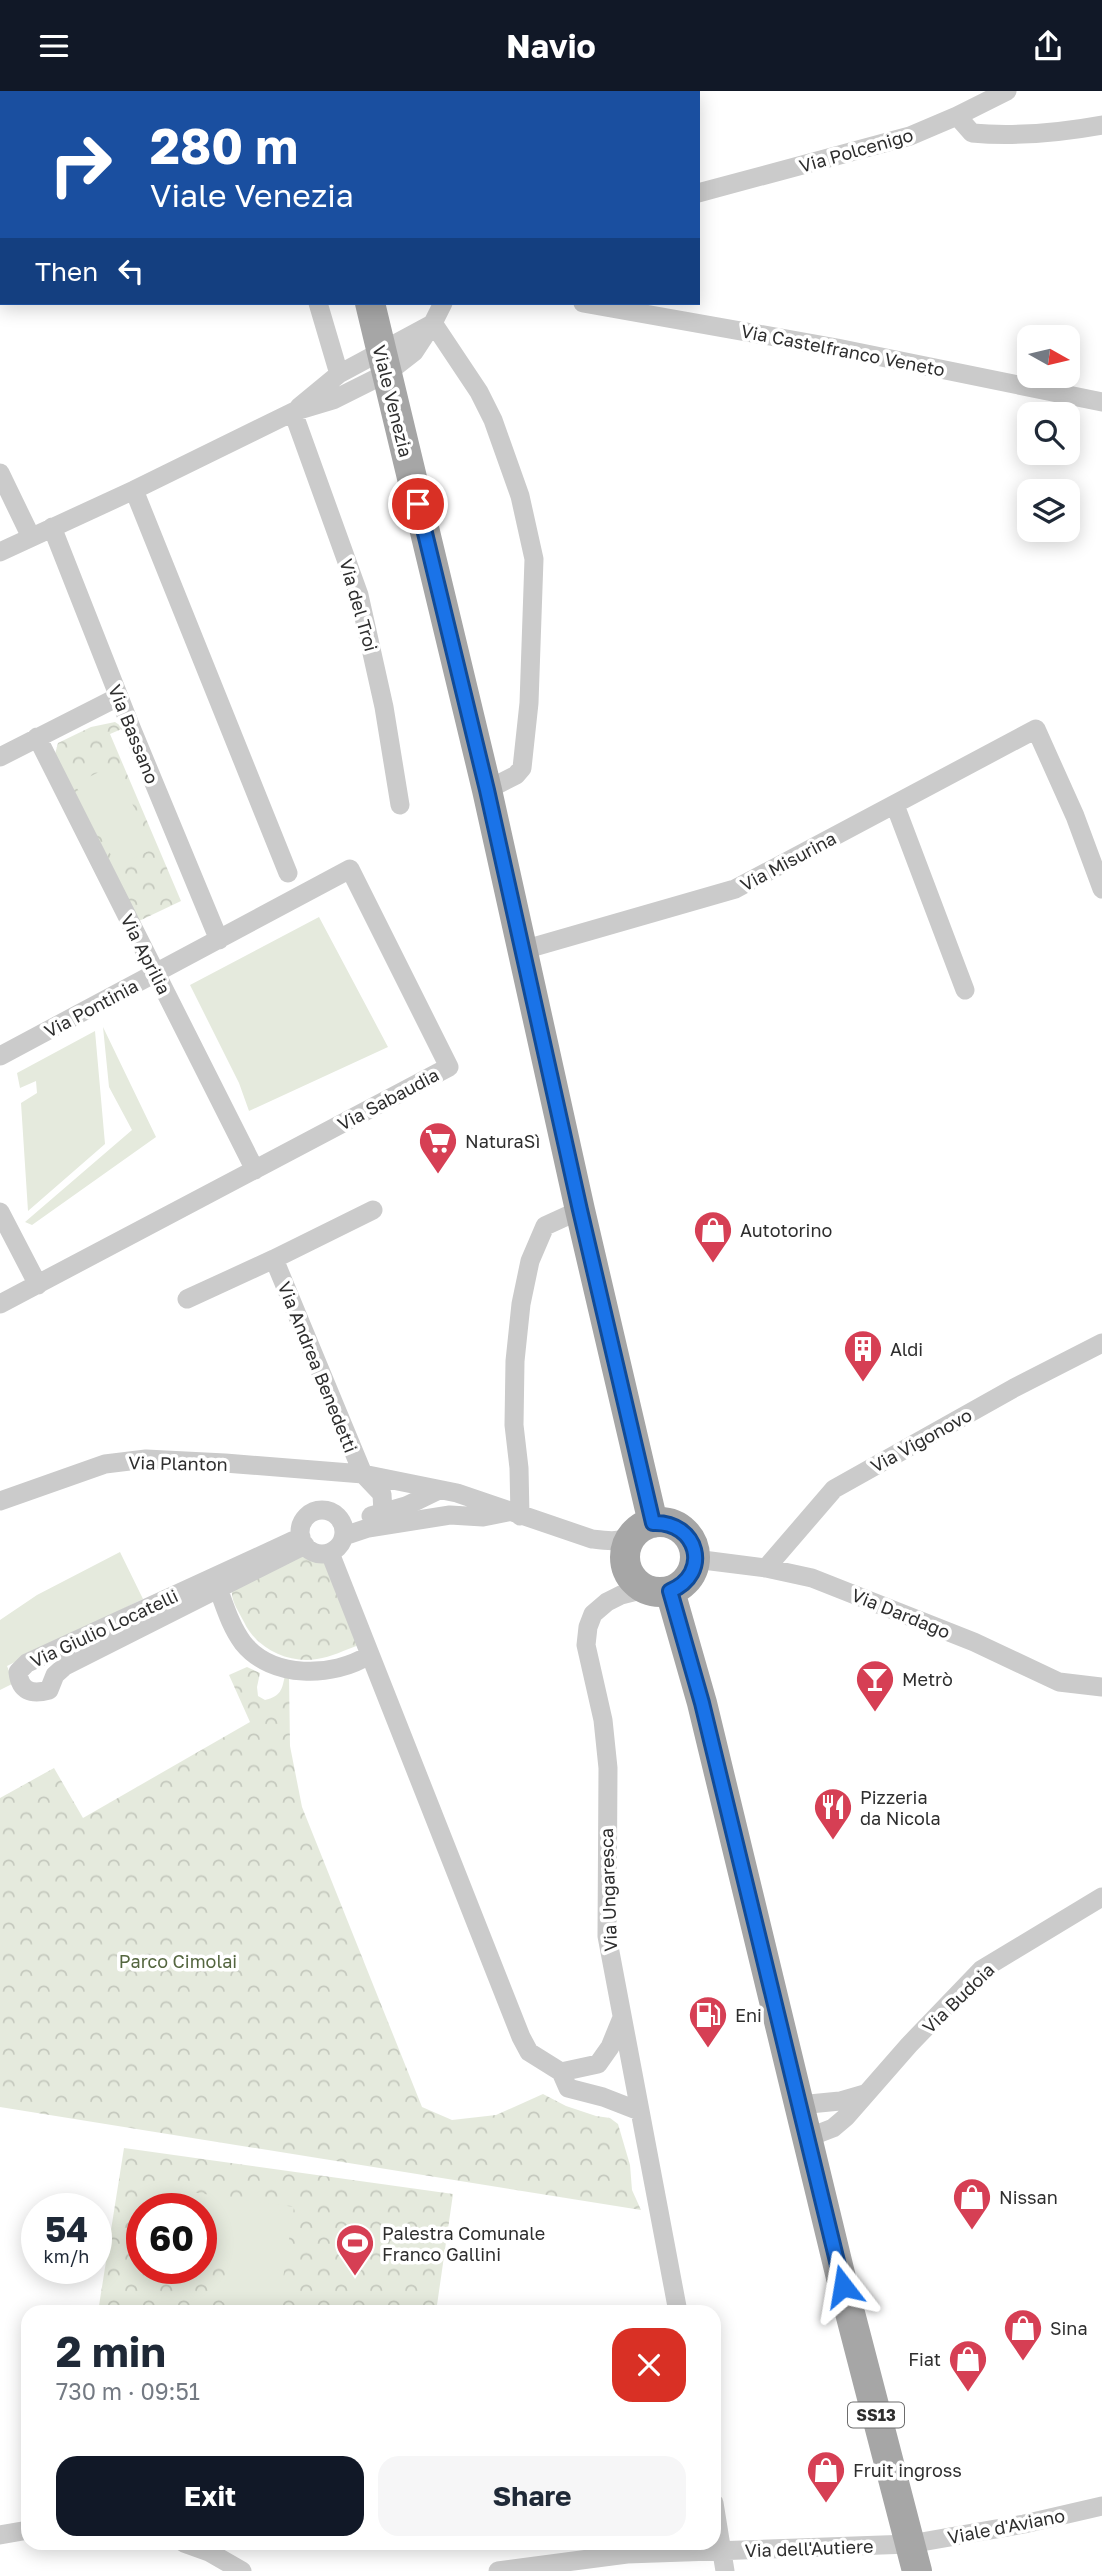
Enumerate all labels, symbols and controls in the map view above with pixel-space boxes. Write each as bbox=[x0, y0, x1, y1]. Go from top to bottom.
icon: menu bbox=[35, 27, 73, 65]
text: Navio bbox=[506, 27, 596, 65]
icon: share bbox=[1029, 27, 1067, 65]
text: 280 m bbox=[150, 116, 298, 175]
icon: right bbox=[35, 119, 126, 210]
street label: Via Polcenigo bbox=[796, 123, 916, 177]
text: Viale Venezia bbox=[150, 176, 354, 214]
icon: left bbox=[112, 252, 150, 290]
text: Then bbox=[35, 256, 98, 287]
street label: Via Castelfranco Veneto bbox=[739, 319, 947, 381]
north arrow bbox=[1017, 325, 1080, 389]
map controls bbox=[1017, 325, 1080, 542]
street label: Viale Venezia bbox=[368, 343, 418, 459]
button: search bbox=[1017, 402, 1080, 465]
pin bbox=[388, 474, 448, 534]
button: layers bbox=[1017, 479, 1080, 542]
icon: arrive bbox=[399, 485, 437, 523]
street label: Via del Troi bbox=[335, 556, 383, 654]
street label: Via Bassano bbox=[104, 681, 164, 787]
street label: Via Misurina bbox=[736, 827, 840, 895]
street label: Via Aprilia bbox=[116, 910, 176, 998]
street label: Via Pontinia bbox=[40, 974, 142, 1042]
street label: Via Sabaudia bbox=[334, 1063, 442, 1135]
supermarket icon: NaturaSì bbox=[417, 1120, 459, 1175]
place label: NaturaSì bbox=[465, 1130, 540, 1152]
shop icon: Autotorino bbox=[692, 1209, 734, 1264]
place label: Autotorino bbox=[740, 1219, 832, 1241]
street label: Via Andrea Benedetti bbox=[274, 1278, 362, 1456]
building icon: Aldi bbox=[842, 1328, 884, 1383]
place label: Aldi bbox=[890, 1338, 923, 1360]
street label: Via Vigonovo bbox=[867, 1403, 975, 1477]
street label: Via Planton bbox=[128, 1451, 228, 1475]
street label: Via Dardago bbox=[849, 1583, 953, 1643]
street label: Via Giulio Locatelli bbox=[27, 1584, 181, 1672]
bar icon: Metrò bbox=[854, 1658, 896, 1713]
place label: Metrò bbox=[902, 1668, 953, 1690]
restaurant icon: Pizzeria da Nicola bbox=[812, 1786, 854, 1841]
place label: Pizzeria da Nicola bbox=[860, 1786, 941, 1829]
street label: Via Ungaresca bbox=[595, 1828, 621, 1952]
park label: Parco Cimolai bbox=[119, 1950, 237, 1972]
street label: Via Budoia bbox=[917, 1958, 999, 2038]
fuel station icon: Eni bbox=[687, 1994, 729, 2049]
place label: Eni bbox=[735, 2004, 762, 2026]
shop icon: Nissan bbox=[951, 2176, 993, 2231]
place label: Nissan bbox=[999, 2186, 1058, 2208]
speed limit sign: 60 bbox=[126, 2193, 217, 2284]
text: 54 bbox=[45, 2208, 88, 2250]
sports icon: Palestra Comunale Franco Gallini bbox=[334, 2222, 376, 2277]
place label: Palestra Comunale Franco Gallini bbox=[382, 2222, 545, 2265]
text: km/h bbox=[44, 2245, 89, 2267]
position arrow bbox=[806, 2249, 880, 2323]
shop icon: Sina bbox=[1002, 2307, 1044, 2362]
place label: Sina bbox=[1050, 2317, 1088, 2339]
text: 2 min bbox=[56, 2326, 166, 2376]
button: close bbox=[612, 2328, 686, 2402]
shop icon: Fiat bbox=[947, 2338, 989, 2393]
place label: Fiat bbox=[908, 2348, 941, 2370]
text: 730 m · 09:51 bbox=[56, 2377, 200, 2405]
road number: SS13 bbox=[848, 2403, 904, 2427]
shop icon: Fruit ingross bbox=[805, 2449, 847, 2504]
button: Exit bbox=[56, 2456, 364, 2536]
button: Share bbox=[378, 2456, 686, 2536]
place label: Fruit ingross bbox=[853, 2459, 962, 2481]
street label: Viale d'Aviano bbox=[945, 2504, 1067, 2548]
street label: Via dell'Autiere bbox=[744, 2535, 874, 2561]

